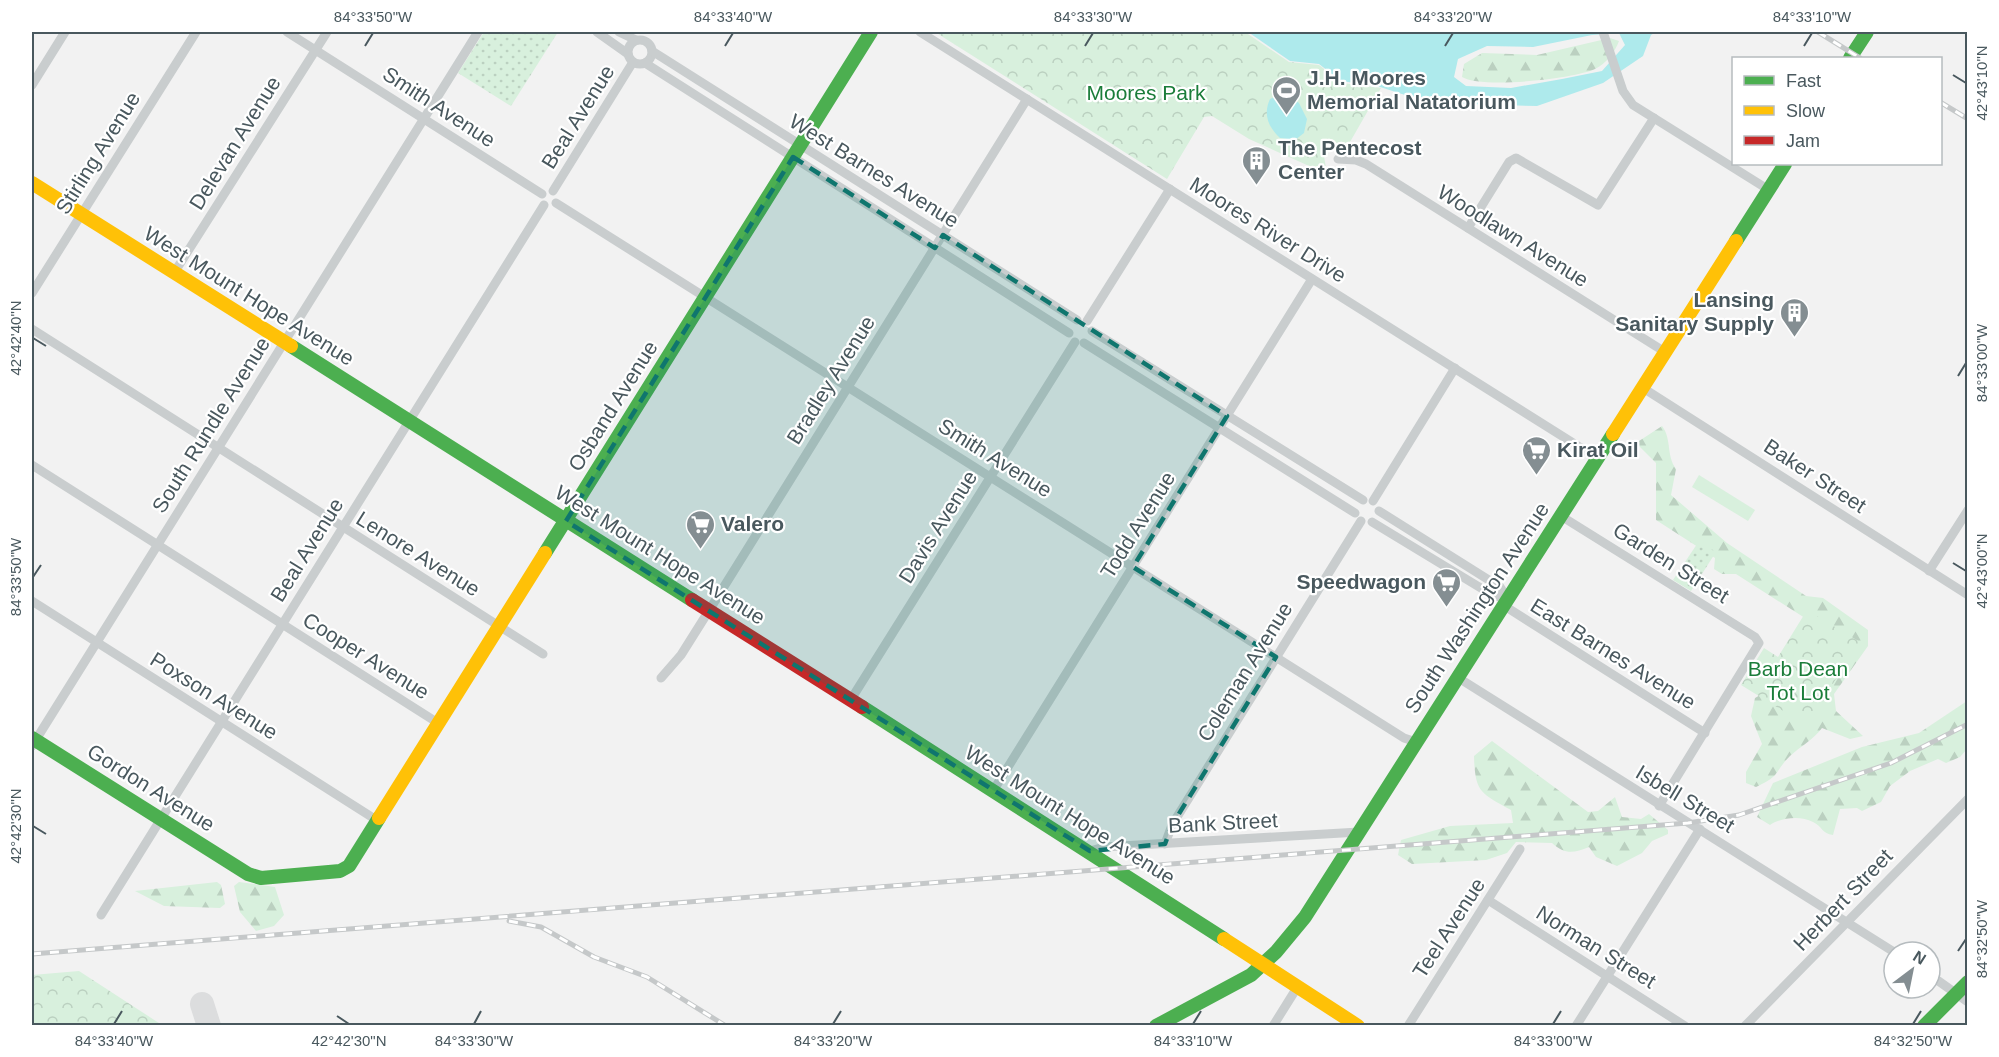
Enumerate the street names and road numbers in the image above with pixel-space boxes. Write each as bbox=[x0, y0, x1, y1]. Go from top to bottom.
street label: Beal Avenue bbox=[537, 61, 618, 173]
street label: Smith Avenue bbox=[379, 62, 500, 151]
street label: Delevan Avenue bbox=[184, 72, 285, 214]
street label: Stirling Avenue bbox=[51, 87, 144, 218]
street label: West Barnes Avenue bbox=[785, 109, 963, 232]
street label: Moores River Drive bbox=[1186, 172, 1351, 287]
street label: Woodlawn Avenue bbox=[1434, 180, 1593, 291]
street label: West Mount Hope Avenue bbox=[140, 221, 358, 370]
street label: Bradley Avenue bbox=[782, 311, 879, 448]
street label: South Rundle Avenue bbox=[147, 333, 274, 517]
street label: Osband Avenue bbox=[563, 336, 662, 475]
street label: Smith Avenue bbox=[934, 414, 1056, 502]
street label: Baker Street bbox=[1760, 434, 1871, 517]
street label: Davis Avenue bbox=[894, 466, 981, 587]
street label: Todd Avenue bbox=[1096, 467, 1179, 582]
street label: West Mount Hope Avenue bbox=[551, 480, 769, 629]
street label: Beal Avenue bbox=[266, 494, 347, 606]
street label: South Washington Avenue bbox=[1400, 498, 1553, 717]
street label: Lenore Avenue bbox=[352, 506, 484, 601]
street label: Garden Street bbox=[1609, 518, 1733, 607]
street label: East Barnes Avenue bbox=[1527, 594, 1700, 714]
street label: Coleman Avenue bbox=[1193, 598, 1297, 745]
street label: Cooper Avenue bbox=[299, 608, 434, 704]
street label: Poxson Avenue bbox=[146, 647, 282, 744]
street label: Gordon Avenue bbox=[83, 739, 219, 836]
street label: West Mount Hope Avenue bbox=[961, 740, 1179, 889]
street label: Isbell Street bbox=[1632, 760, 1739, 837]
street label: Bank Street bbox=[1168, 808, 1279, 837]
street label: Herbert Street bbox=[1789, 844, 1897, 955]
street label: Teel Avenue bbox=[1408, 874, 1489, 982]
street label: Norman Street bbox=[1532, 901, 1660, 993]

